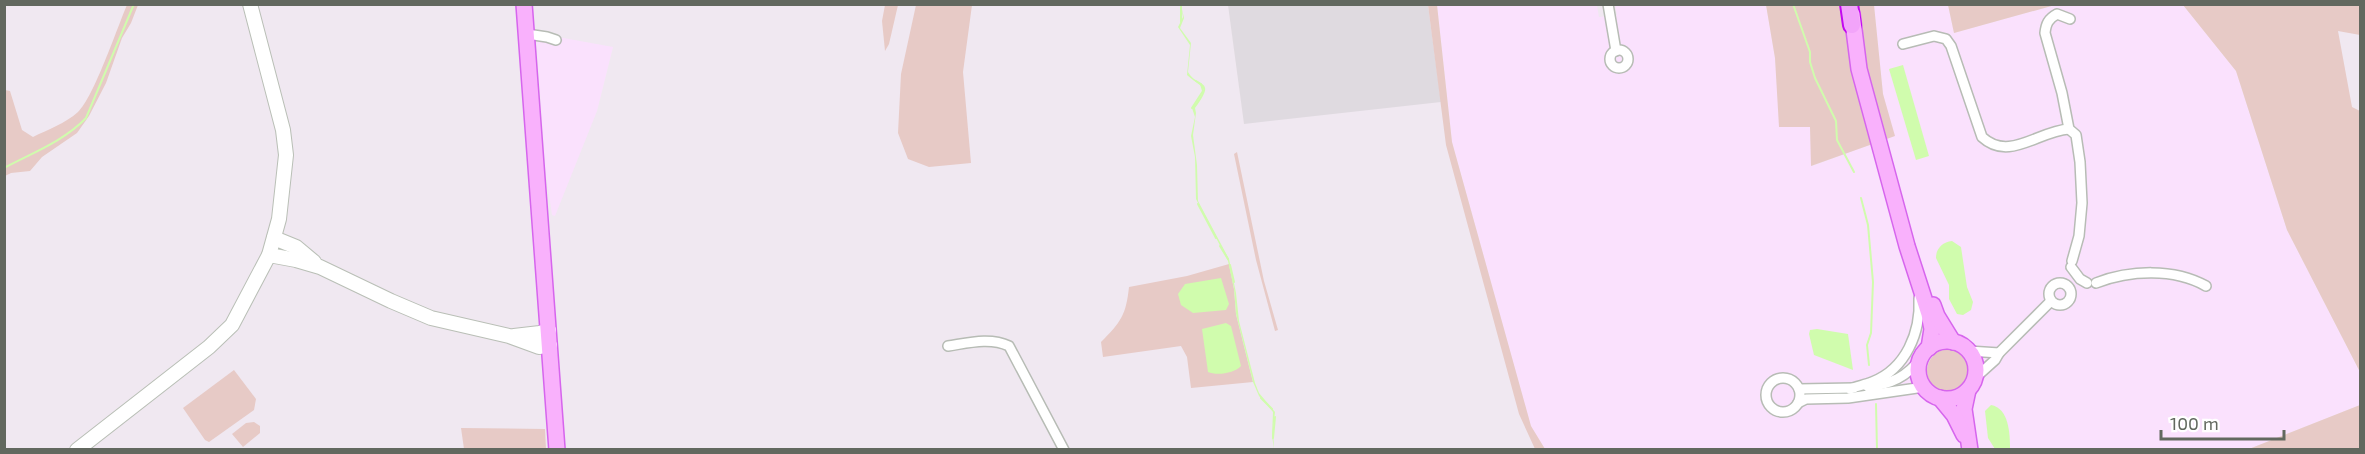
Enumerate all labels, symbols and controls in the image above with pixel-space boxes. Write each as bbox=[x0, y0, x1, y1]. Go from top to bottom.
scale bar bbox=[2161, 403, 2284, 441]
text: 100 m bbox=[2170, 412, 2219, 434]

